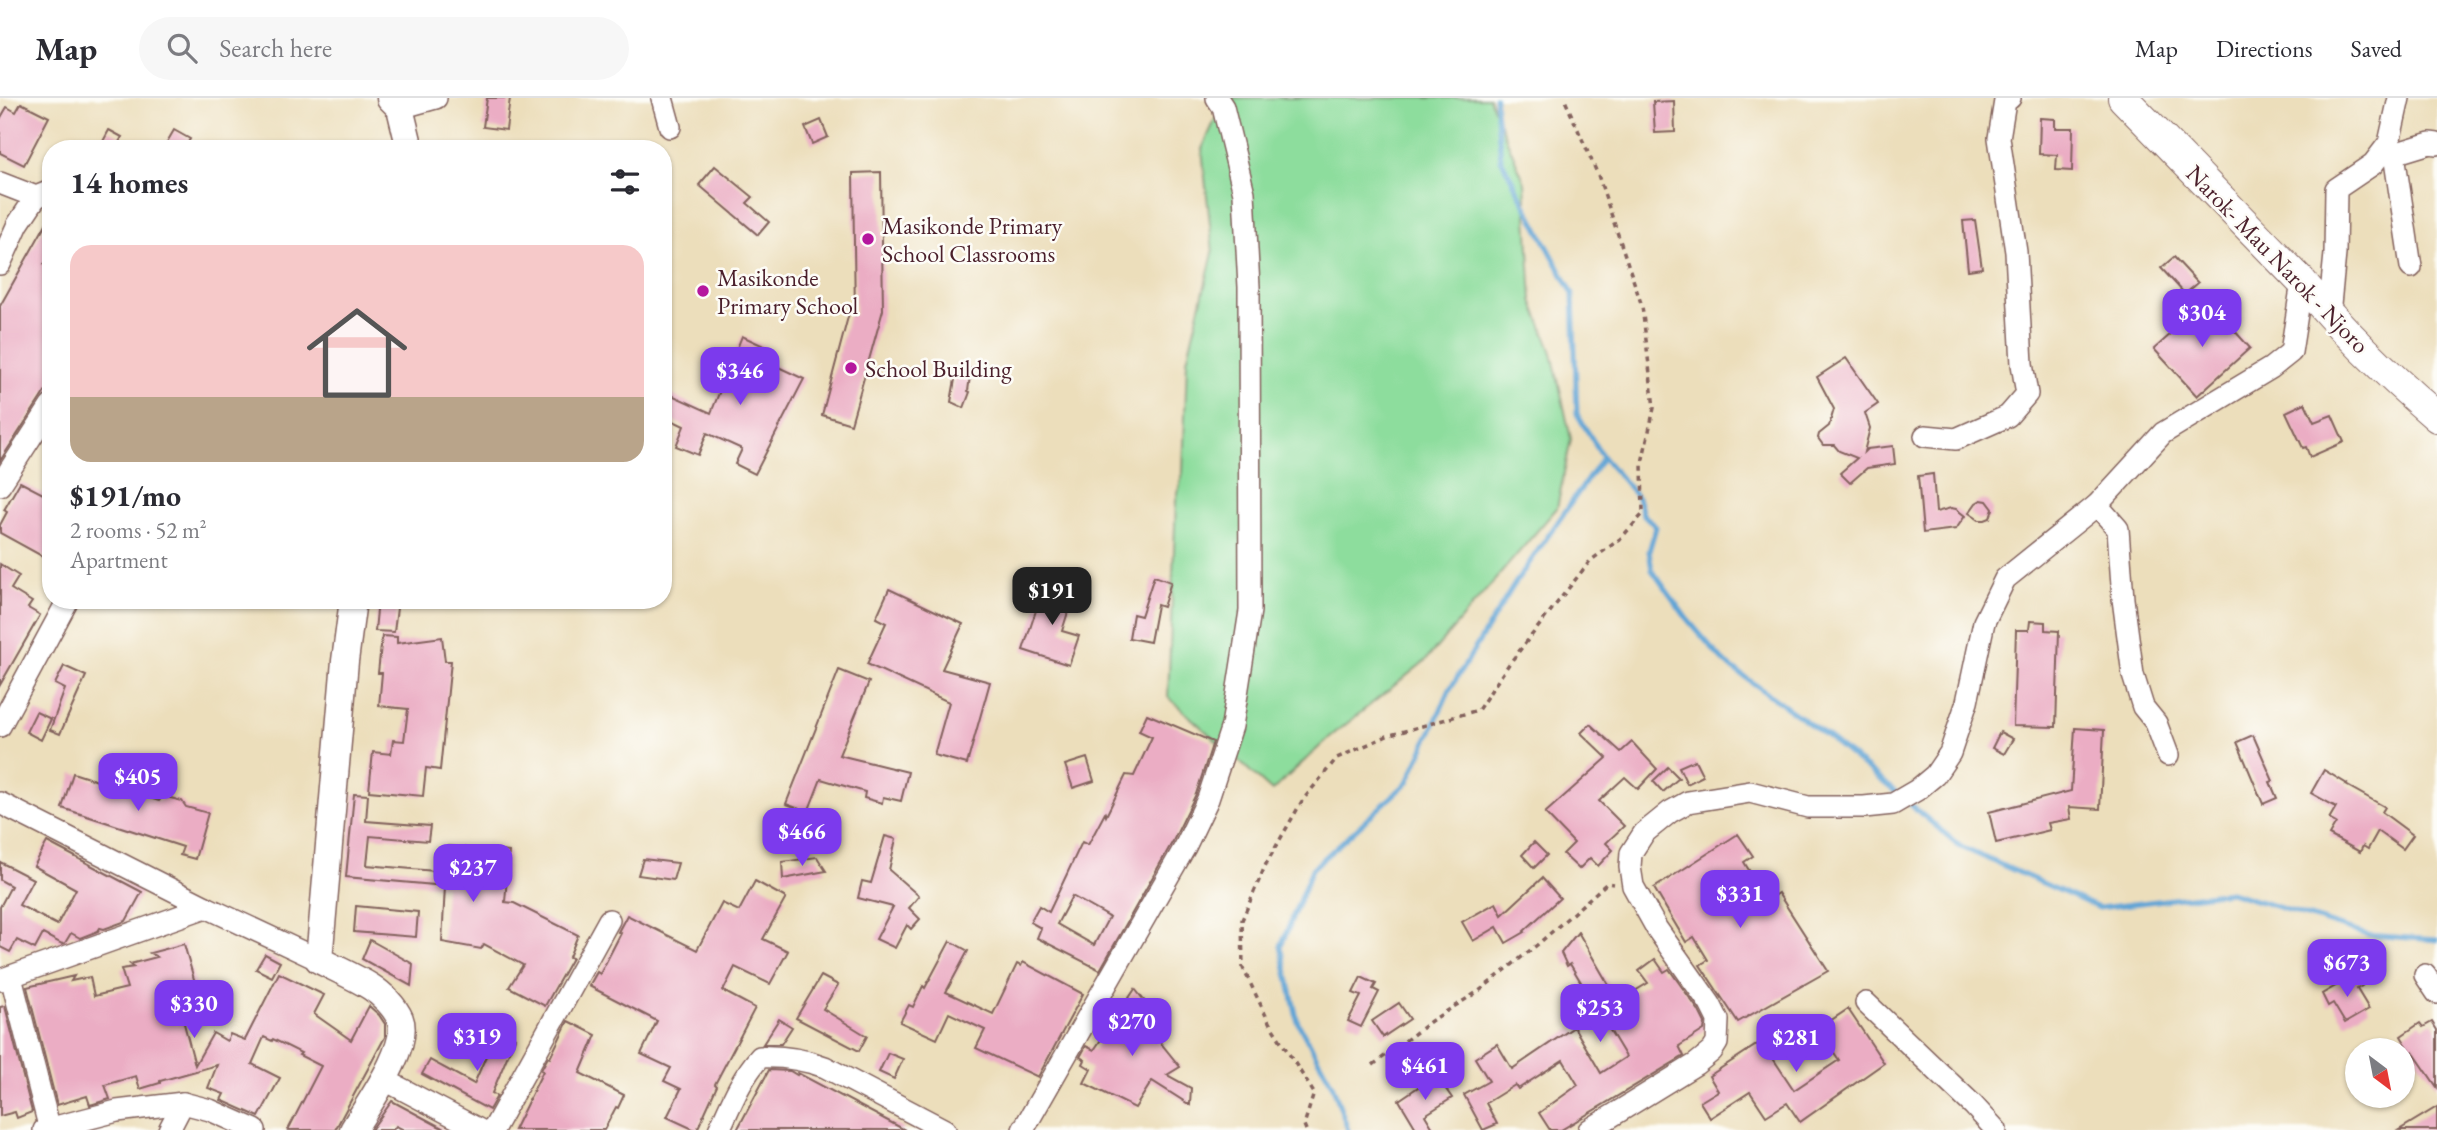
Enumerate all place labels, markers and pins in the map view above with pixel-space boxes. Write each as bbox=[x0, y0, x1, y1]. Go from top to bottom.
place label: Masikonde Primary School Classrooms bbox=[882, 210, 1063, 269]
marker: Masikonde Primary School Classrooms bbox=[860, 231, 876, 247]
place label: Masikonde Primary School bbox=[717, 262, 858, 321]
marker: Masikonde Primary School bbox=[695, 283, 711, 299]
pin: $304 bbox=[2161, 289, 2243, 349]
pin: $346 bbox=[699, 348, 781, 407]
place label: School Building bbox=[865, 353, 1012, 384]
marker: School Building bbox=[843, 360, 859, 376]
pin: $191 bbox=[1011, 568, 1093, 627]
pin: $405 bbox=[97, 754, 179, 813]
pin: $466 bbox=[761, 808, 843, 868]
pin: $237 bbox=[432, 844, 514, 904]
pin: $331 bbox=[1699, 870, 1781, 930]
pin: $673 bbox=[2306, 940, 2388, 999]
pin: $330 bbox=[153, 981, 235, 1040]
pin: $253 bbox=[1559, 984, 1641, 1044]
pin: $270 bbox=[1091, 998, 1173, 1058]
pin: $319 bbox=[436, 1014, 518, 1073]
pin: $281 bbox=[1755, 1014, 1837, 1074]
pin: $461 bbox=[1384, 1042, 1466, 1102]

